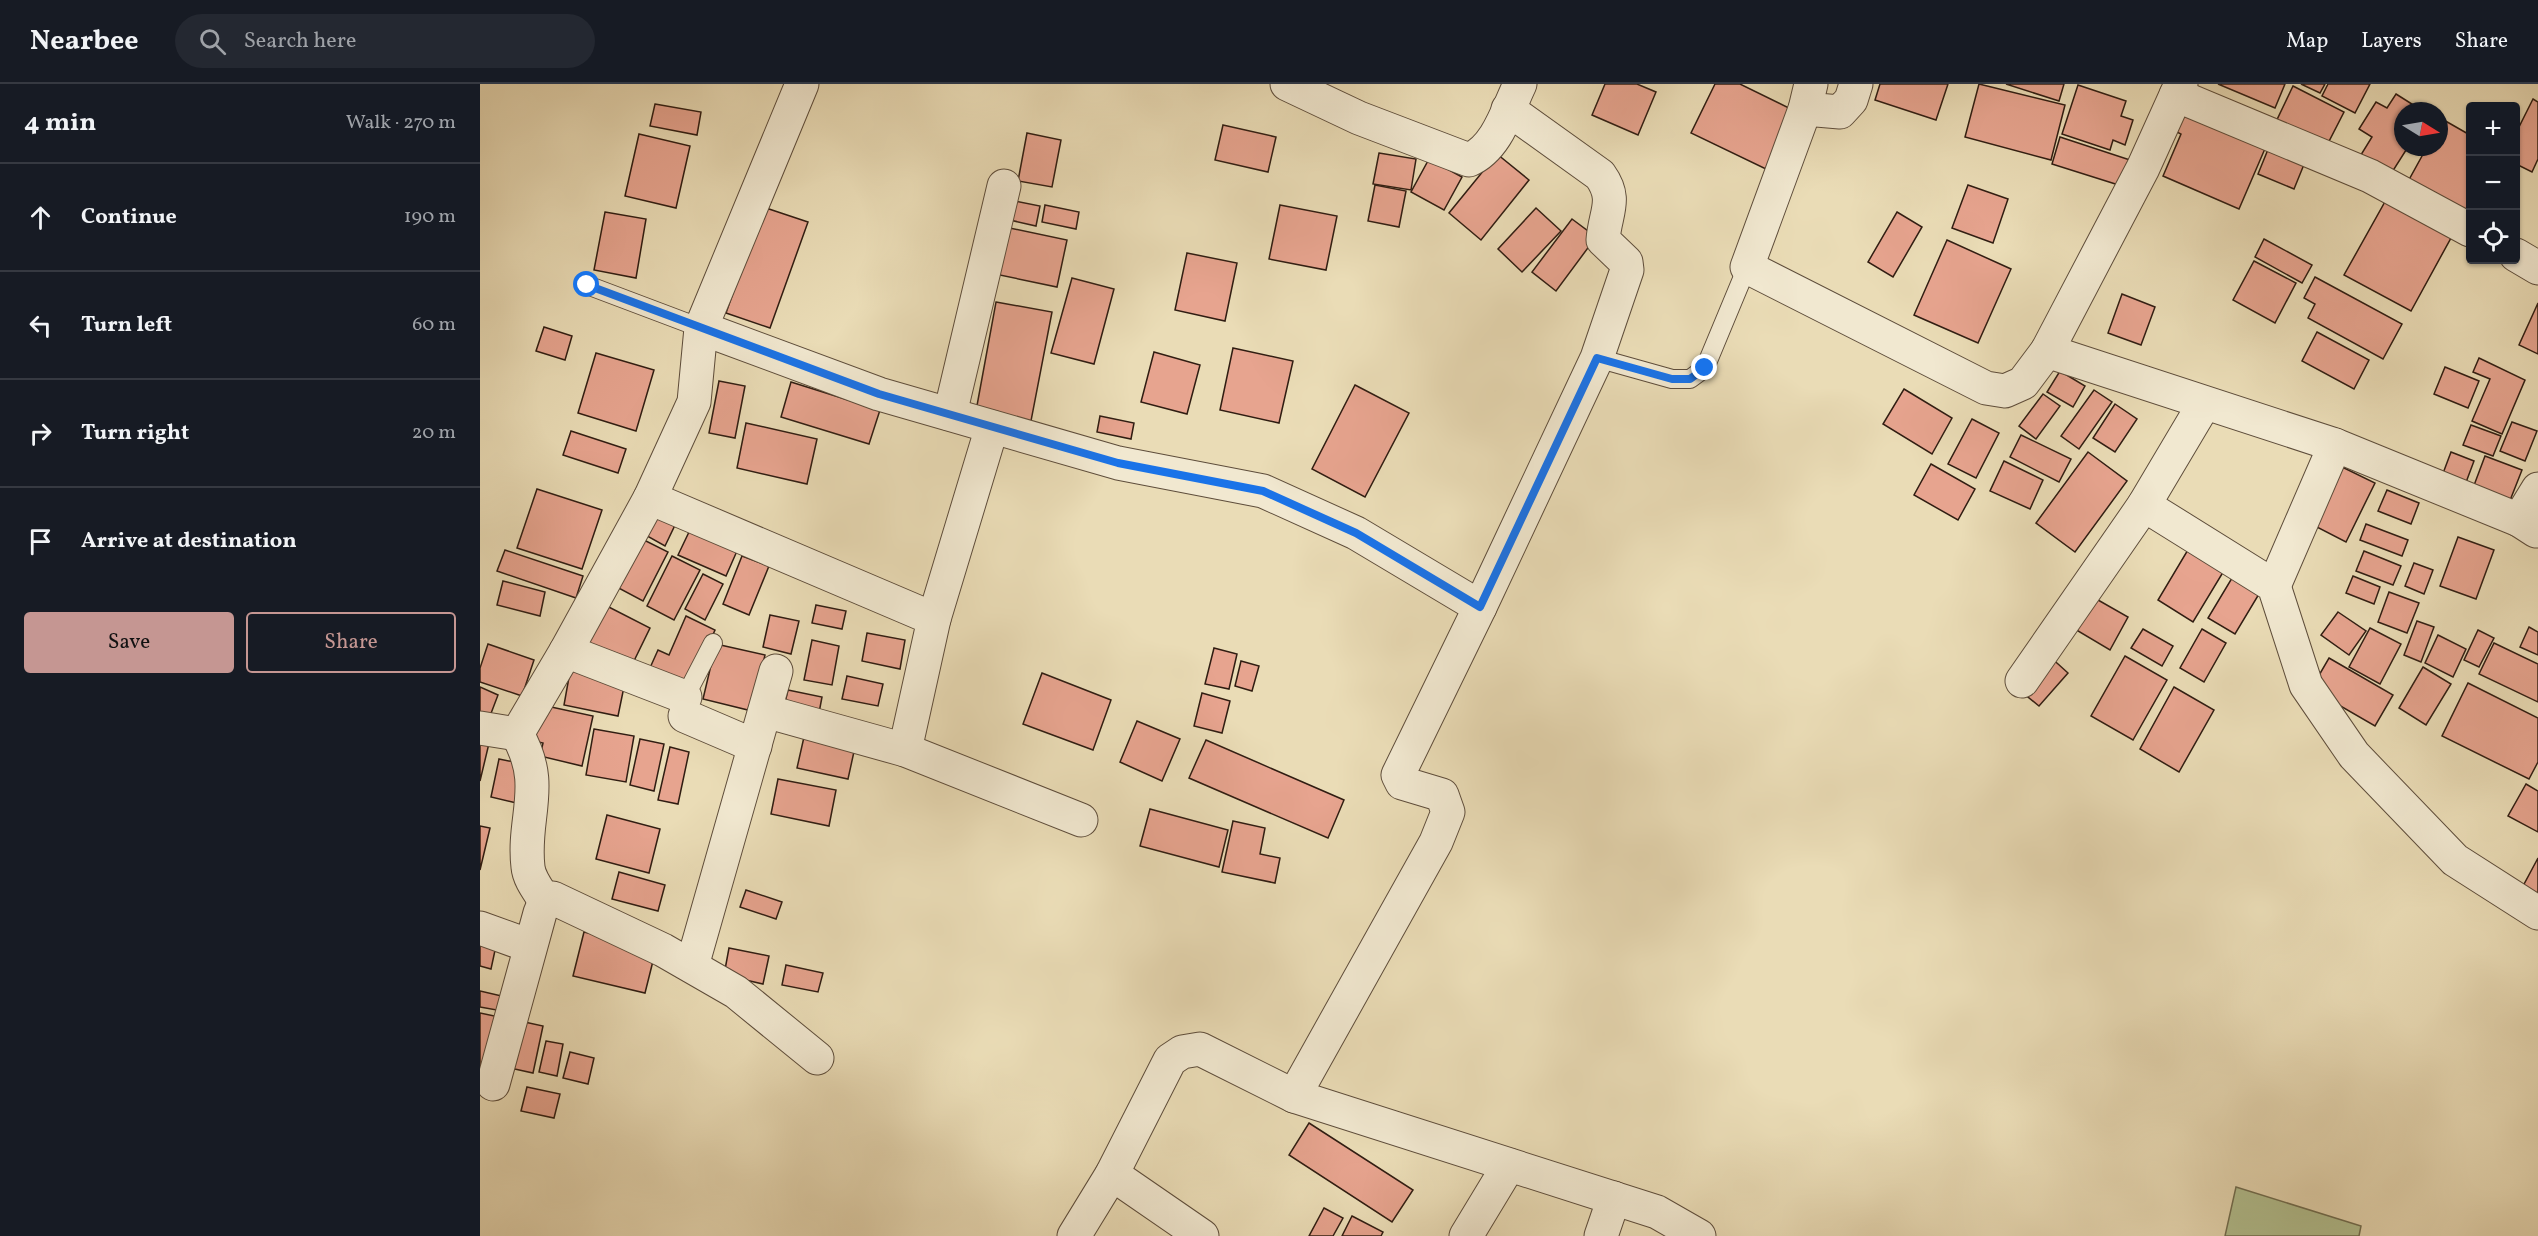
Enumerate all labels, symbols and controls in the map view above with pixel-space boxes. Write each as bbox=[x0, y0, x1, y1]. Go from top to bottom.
search box bbox=[175, 14, 595, 68]
text: Nearbee bbox=[30, 22, 139, 61]
icon: search bbox=[196, 25, 229, 58]
text: Search here bbox=[244, 26, 356, 57]
text: Map bbox=[2286, 27, 2328, 56]
text: Layers bbox=[2361, 27, 2422, 56]
text: Share bbox=[2455, 27, 2508, 56]
north arrow bbox=[2394, 102, 2448, 156]
map controls bbox=[2466, 102, 2520, 264]
button: + bbox=[2466, 102, 2520, 156]
text: 4 min bbox=[24, 105, 96, 141]
text: Walk · 270 m bbox=[346, 109, 456, 137]
button: − bbox=[2466, 156, 2520, 210]
icon: ahead bbox=[24, 201, 57, 234]
text: Continue bbox=[81, 202, 177, 233]
text: 190 m bbox=[404, 203, 456, 231]
button: locate bbox=[2466, 210, 2520, 264]
route start bbox=[573, 271, 599, 297]
icon: left bbox=[24, 309, 57, 342]
text: Turn left bbox=[81, 310, 172, 341]
text: 60 m bbox=[412, 311, 456, 339]
route end bbox=[1691, 354, 1717, 380]
icon: right bbox=[24, 417, 57, 450]
text: Turn right bbox=[81, 418, 189, 449]
text: 20 m bbox=[412, 419, 456, 447]
icon: arrive bbox=[24, 525, 57, 558]
text: Arrive at destination bbox=[81, 526, 297, 557]
button: Save bbox=[24, 612, 234, 673]
button: Share bbox=[246, 612, 456, 673]

